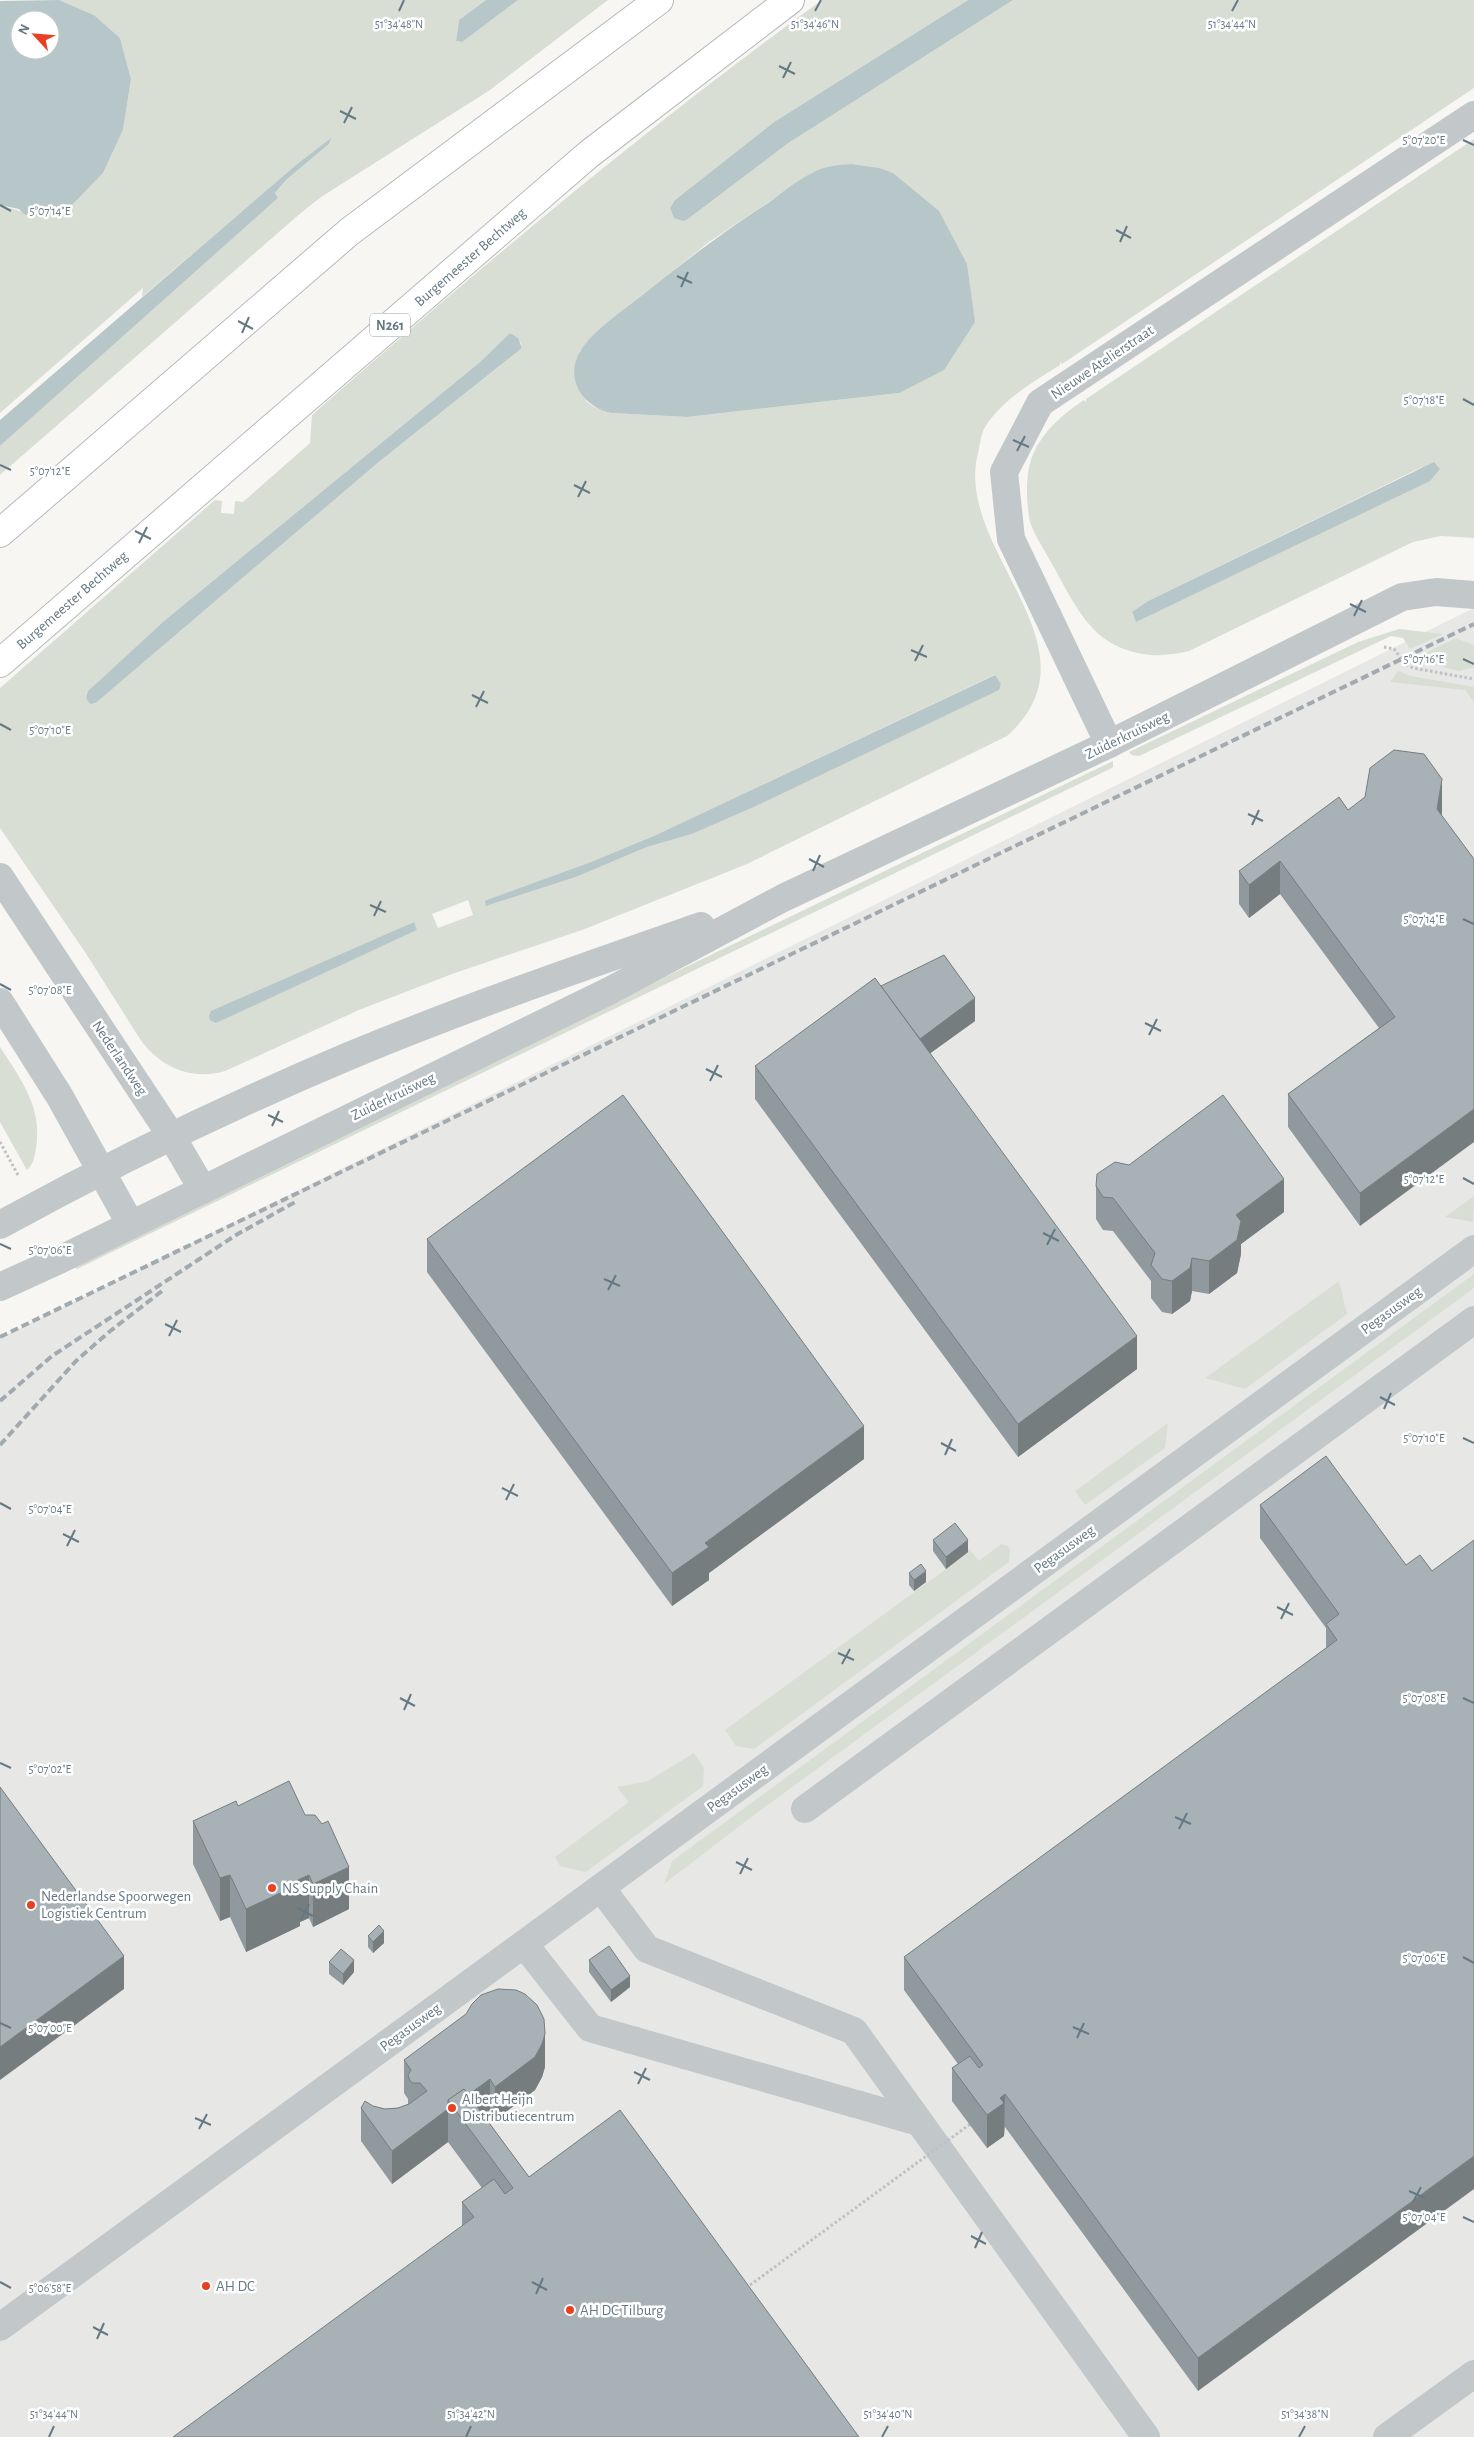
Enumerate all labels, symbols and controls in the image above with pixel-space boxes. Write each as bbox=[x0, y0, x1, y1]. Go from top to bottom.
north arrow bbox=[10, 10, 60, 60]
text: 51°34'48"N bbox=[375, 18, 423, 30]
text: 51°34'46"N bbox=[791, 18, 839, 30]
text: 51°34'44"N bbox=[1208, 18, 1256, 30]
text: N bbox=[16, 22, 33, 37]
text: 5°07'20"E bbox=[1403, 134, 1446, 146]
text: 5°07'14"E bbox=[30, 205, 71, 217]
street label: Burgemeester Bechtweg bbox=[412, 205, 529, 310]
road number: N261 bbox=[370, 314, 410, 336]
street label: Nieuwe Atelierstraat bbox=[1048, 322, 1156, 402]
text: 5°07'18"E bbox=[1404, 394, 1445, 406]
text: 5°07'12"E bbox=[30, 465, 71, 477]
street label: Burgemeester Bechtweg bbox=[14, 548, 131, 653]
text: 5°07'16"E bbox=[1404, 653, 1445, 665]
street label: Zuiderkruisweg bbox=[1083, 708, 1172, 762]
text: 5°07'10"E bbox=[29, 724, 71, 736]
text: 5°07'14"E bbox=[1404, 913, 1445, 925]
text: 5°07'08"E bbox=[28, 984, 72, 996]
street label: Nederlandweg bbox=[89, 1018, 150, 1099]
street label: Zuiderkruisweg bbox=[349, 1069, 438, 1123]
text: 5°07'12"E bbox=[1404, 1173, 1445, 1185]
text: 5°07'06"E bbox=[29, 1244, 72, 1256]
street label: Pegasusweg bbox=[1358, 1283, 1425, 1337]
text: 5°07'10"E bbox=[1403, 1432, 1445, 1444]
text: 5°07'04"E bbox=[28, 1503, 72, 1515]
street label: Pegasusweg bbox=[1031, 1522, 1098, 1576]
text: 5°07'08"E bbox=[1402, 1692, 1446, 1704]
street label: Pegasusweg bbox=[704, 1761, 771, 1815]
text: 5°07'02"E bbox=[29, 1763, 72, 1775]
place label: NS Supply Chain bbox=[282, 1881, 378, 1896]
marker: NS Supply Chain bbox=[266, 1882, 278, 1894]
place label: Nederlandse Spoorwegen Logistiek Centrum bbox=[41, 1889, 191, 1921]
marker: Nederlandse Spoorwegen Logistiek Centrum bbox=[25, 1899, 37, 1911]
text: 5°07'06"E bbox=[1403, 1952, 1446, 1964]
street label: Pegasusweg bbox=[377, 2000, 444, 2054]
text: 5°07'00"E bbox=[28, 2022, 72, 2034]
place label: Albert Heijn Distributiecentrum bbox=[462, 2092, 574, 2124]
marker: Albert Heijn Distributiecentrum bbox=[446, 2102, 458, 2114]
text: 5°07'04"E bbox=[1402, 2211, 1446, 2223]
place label: AH DC bbox=[216, 2279, 255, 2294]
marker: AH DC bbox=[200, 2280, 212, 2292]
text: 5°06'58"E bbox=[29, 2282, 71, 2294]
place label: AH DC Tilburg bbox=[580, 2303, 664, 2318]
marker: AH DC Tilburg bbox=[564, 2304, 576, 2316]
text: 51°34'44"N bbox=[30, 2408, 78, 2420]
text: 51°34'42"N bbox=[447, 2408, 495, 2420]
text: 51°34'40"N bbox=[863, 2408, 913, 2420]
text: 51°34'38"N bbox=[1281, 2408, 1329, 2420]

